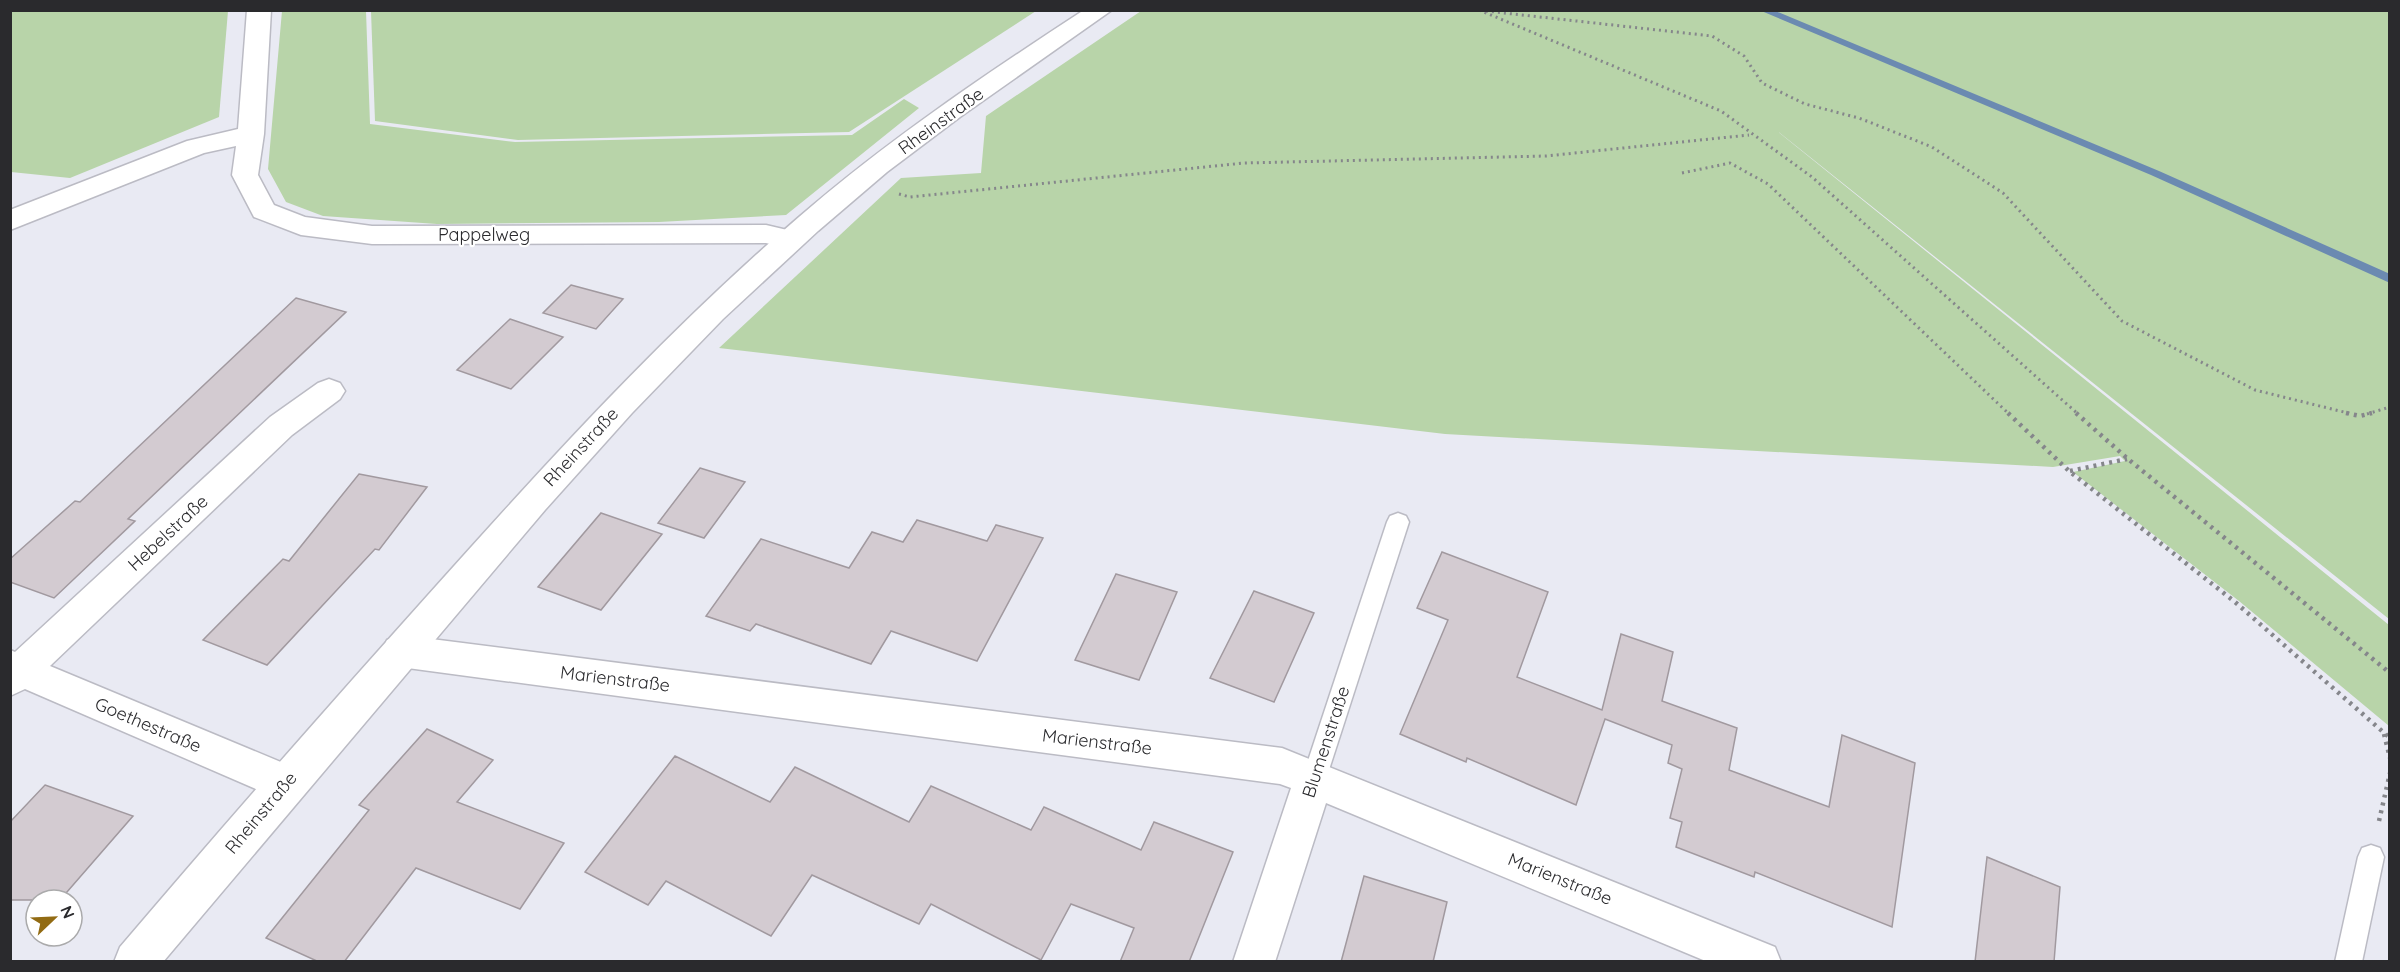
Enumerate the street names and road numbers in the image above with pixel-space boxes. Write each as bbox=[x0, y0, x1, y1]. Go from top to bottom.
street label: Rheinstraße bbox=[894, 82, 988, 159]
street label: Pappelweg bbox=[438, 223, 530, 246]
street label: Rheinstraße bbox=[538, 402, 623, 491]
street label: Hebelstraße bbox=[123, 490, 213, 576]
street label: Marienstraße bbox=[559, 660, 671, 697]
street label: Blumenstraße bbox=[1297, 683, 1354, 801]
street label: Goethestraße bbox=[92, 692, 205, 757]
street label: Marienstraße bbox=[1041, 723, 1153, 760]
street label: Rheinstraße bbox=[220, 767, 302, 858]
street label: Marienstraße bbox=[1505, 847, 1616, 910]

